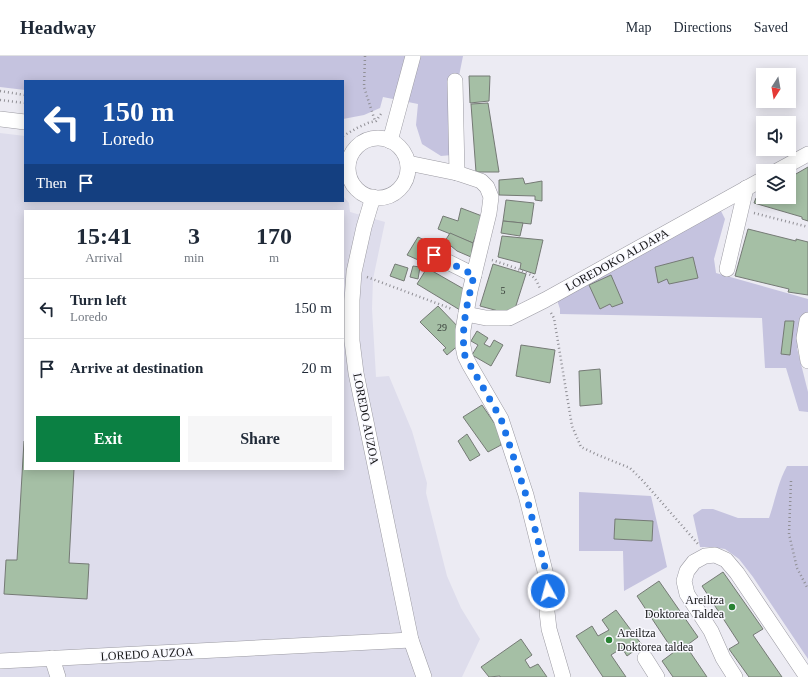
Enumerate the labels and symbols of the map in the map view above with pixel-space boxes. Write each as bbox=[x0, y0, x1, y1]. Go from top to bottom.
north arrow bbox=[756, 68, 796, 108]
street label: LOREDOKO ALDAPA bbox=[563, 226, 671, 294]
pin bbox=[417, 238, 451, 272]
house number: 5 bbox=[501, 285, 506, 296]
house number: 29 bbox=[437, 322, 447, 333]
street label: LOREDO AUZOA bbox=[350, 372, 382, 466]
position arrow bbox=[527, 570, 569, 612]
place label: Areiltza Doktorea Taldea bbox=[645, 593, 725, 621]
marker: Areiltza Doktorea Taldea bbox=[727, 602, 737, 612]
place label: Areiltza Doktorea taldea bbox=[617, 626, 694, 654]
marker: Areiltza Doktorea taldea bbox=[604, 635, 614, 645]
street label: LOREDO AUZOA bbox=[100, 645, 194, 663]

